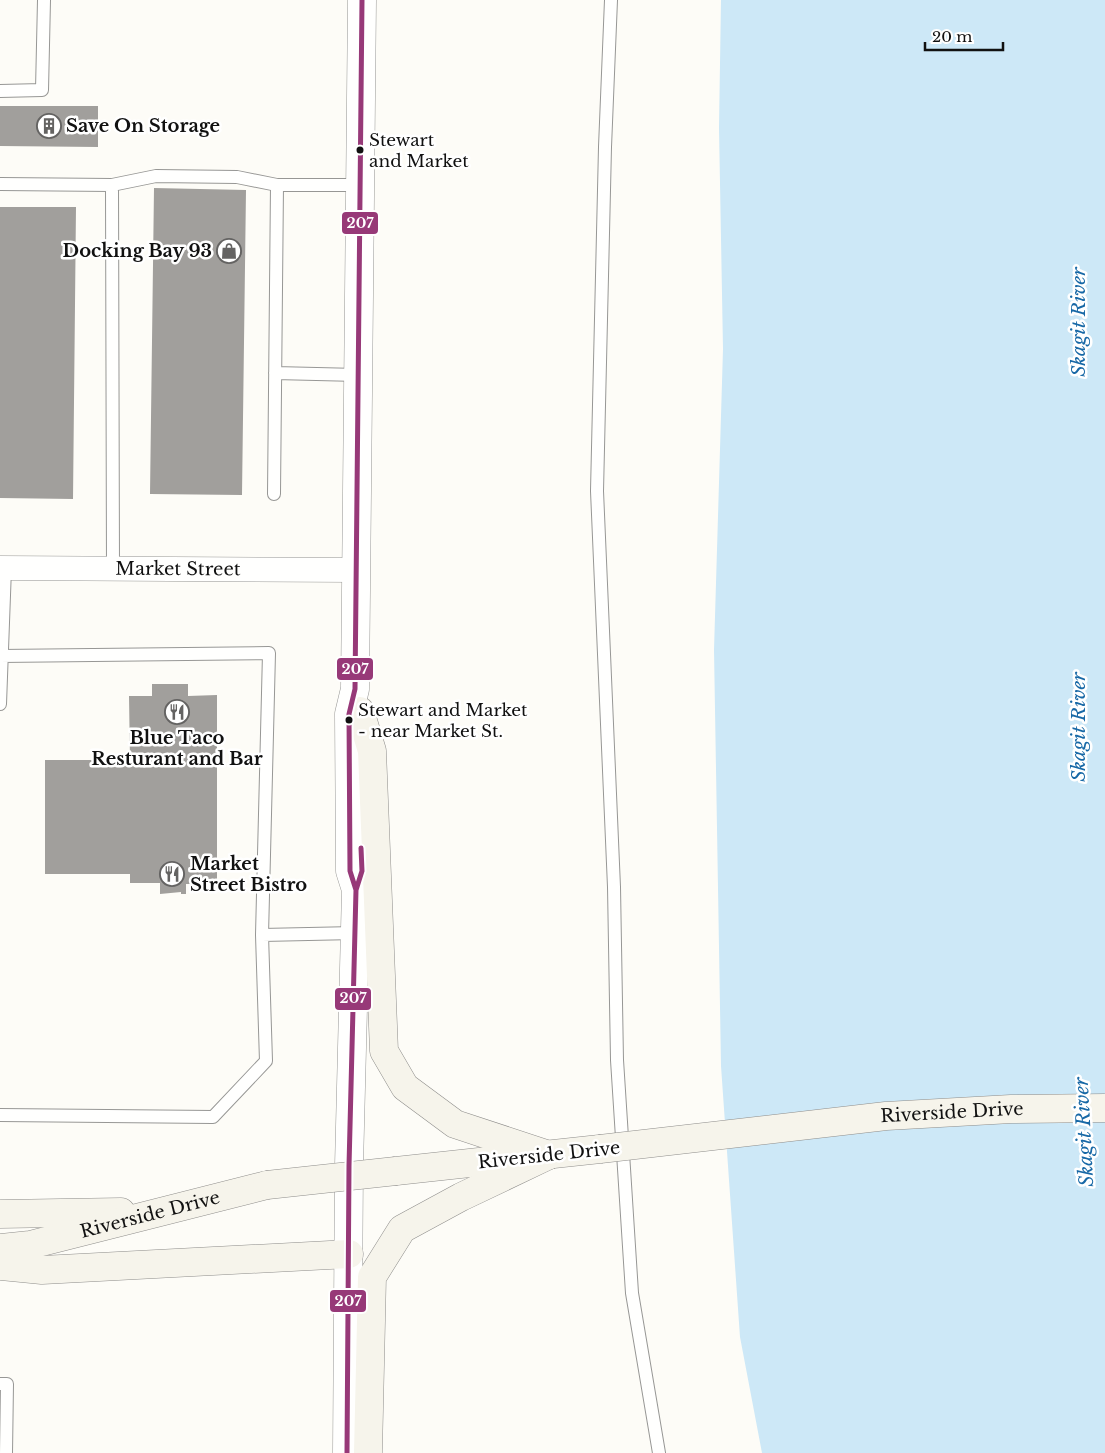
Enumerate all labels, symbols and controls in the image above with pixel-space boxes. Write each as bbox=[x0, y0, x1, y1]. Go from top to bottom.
scale bar bbox=[925, 20, 1002, 52]
text: 20 m bbox=[932, 27, 972, 46]
building icon: Save On Storage bbox=[36, 113, 62, 139]
place label: Save On Storage bbox=[66, 115, 220, 137]
place label: Stewart and Market bbox=[369, 130, 469, 172]
marker: Stewart and Market bbox=[355, 145, 365, 155]
line badge: 207 bbox=[341, 211, 379, 235]
text: 207 bbox=[347, 214, 374, 232]
shop icon: Docking Bay 93 bbox=[216, 238, 242, 264]
place label: Docking Bay 93 bbox=[63, 240, 212, 262]
water label: Skagit River bbox=[1067, 266, 1090, 377]
street label: Market Street bbox=[115, 558, 241, 580]
line badge: 207 bbox=[336, 657, 374, 681]
text: 207 bbox=[342, 660, 369, 678]
water label: Skagit River bbox=[1067, 671, 1090, 782]
restaurant icon: Blue Taco Resturant and Bar bbox=[164, 699, 190, 725]
place label: Stewart and Market - near Market St. bbox=[358, 700, 528, 742]
marker: Stewart and Market - near Market St. bbox=[344, 715, 354, 725]
place label: Blue Taco Resturant and Bar bbox=[91, 727, 263, 770]
place label: Market Street Bistro bbox=[190, 853, 307, 896]
restaurant icon: Market Street Bistro bbox=[159, 861, 185, 887]
line badge: 207 bbox=[334, 987, 372, 1011]
text: 207 bbox=[340, 989, 367, 1007]
water label: Skagit River bbox=[1070, 1075, 1098, 1187]
street label: Riverside Drive bbox=[880, 1098, 1024, 1127]
street label: Riverside Drive bbox=[477, 1137, 621, 1173]
street label: Riverside Drive bbox=[78, 1186, 222, 1243]
line badge: 207 bbox=[329, 1289, 367, 1313]
text: 207 bbox=[335, 1292, 362, 1310]

